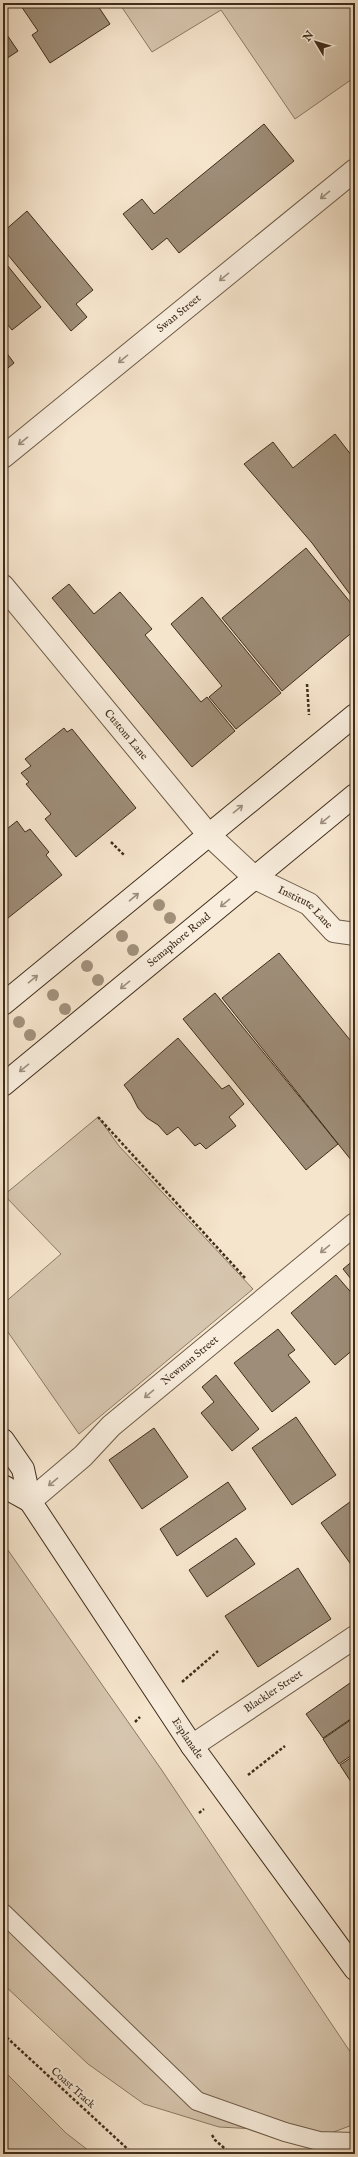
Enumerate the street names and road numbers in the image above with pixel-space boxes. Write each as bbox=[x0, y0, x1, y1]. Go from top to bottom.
street label: Swan Street bbox=[154, 291, 204, 336]
street label: Custom Lane bbox=[101, 707, 151, 763]
street label: Institute Lane bbox=[276, 883, 336, 932]
street label: Semaphore Road bbox=[144, 910, 214, 970]
street label: Newman Street bbox=[158, 1333, 222, 1389]
street label: Blackler Street bbox=[241, 1667, 306, 1716]
street label: Esplanade bbox=[168, 1715, 206, 1762]
street label: Coast Track bbox=[48, 2064, 98, 2112]

